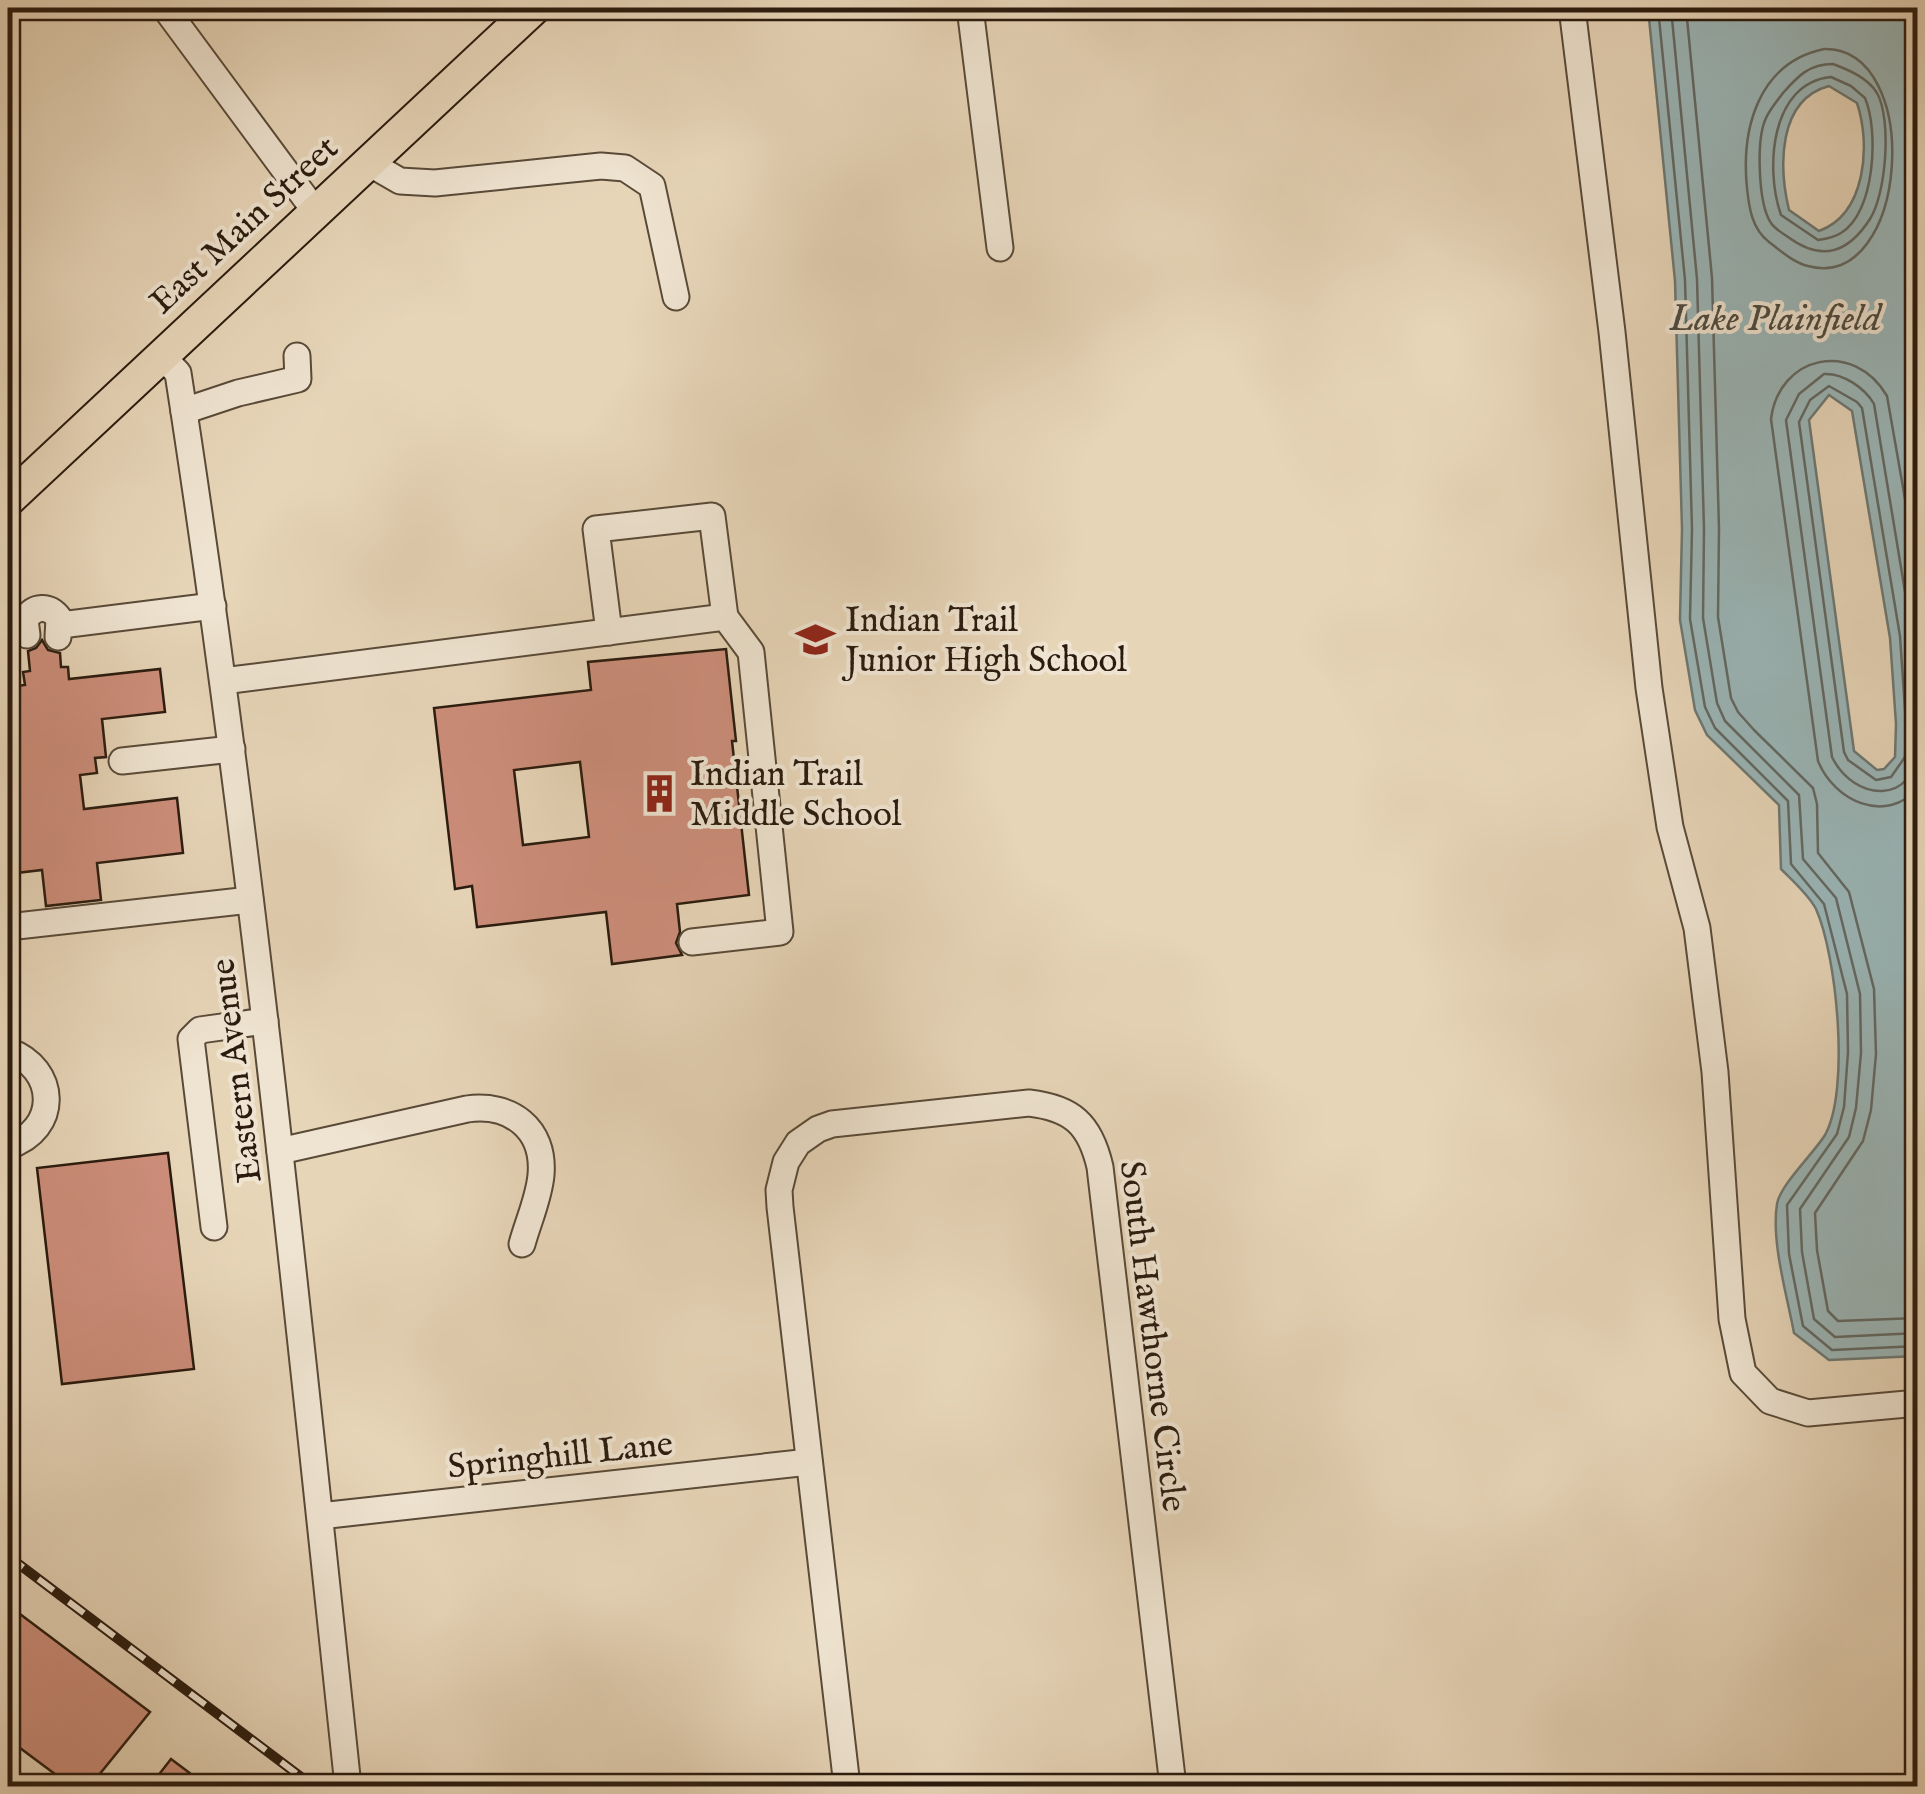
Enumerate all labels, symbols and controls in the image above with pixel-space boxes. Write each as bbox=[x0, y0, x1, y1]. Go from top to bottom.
street label: East Main Street bbox=[141, 127, 349, 325]
water label: Lake Plainfield bbox=[1668, 296, 1883, 344]
place label: Indian Trail Junior High School bbox=[841, 599, 1127, 684]
school or university icon: Indian Trail Junior High School bbox=[794, 618, 836, 660]
place label: Indian Trail Middle School bbox=[690, 753, 902, 838]
building icon: Indian Trail Middle School bbox=[639, 772, 681, 814]
street label: Eastern Avenue bbox=[201, 956, 274, 1186]
street label: South Hawthorne Circle bbox=[1108, 1158, 1195, 1514]
street label: Springhill Lane bbox=[445, 1422, 675, 1491]

